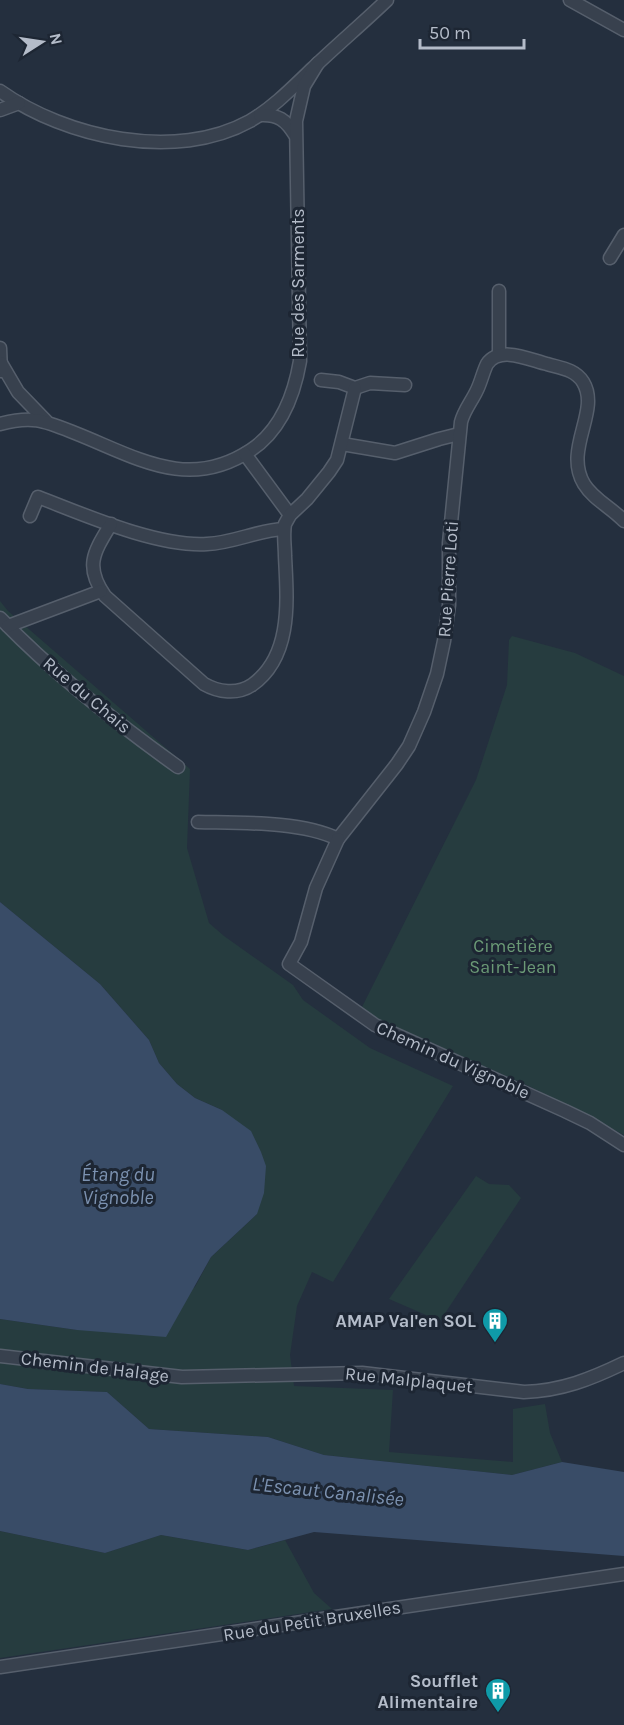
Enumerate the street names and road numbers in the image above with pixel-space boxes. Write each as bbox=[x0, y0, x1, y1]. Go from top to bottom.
street label: Rue des Sarments bbox=[287, 208, 309, 358]
street label: Rue Pierre Loti bbox=[433, 520, 463, 638]
street label: Rue du Chais bbox=[39, 652, 135, 738]
street label: Chemin du Vignoble bbox=[373, 1016, 533, 1104]
street label: Chemin de Halage bbox=[20, 1347, 170, 1387]
street label: Rue Malplaquet bbox=[344, 1362, 474, 1398]
street label: Rue du Petit Bruxelles bbox=[222, 1596, 402, 1646]

